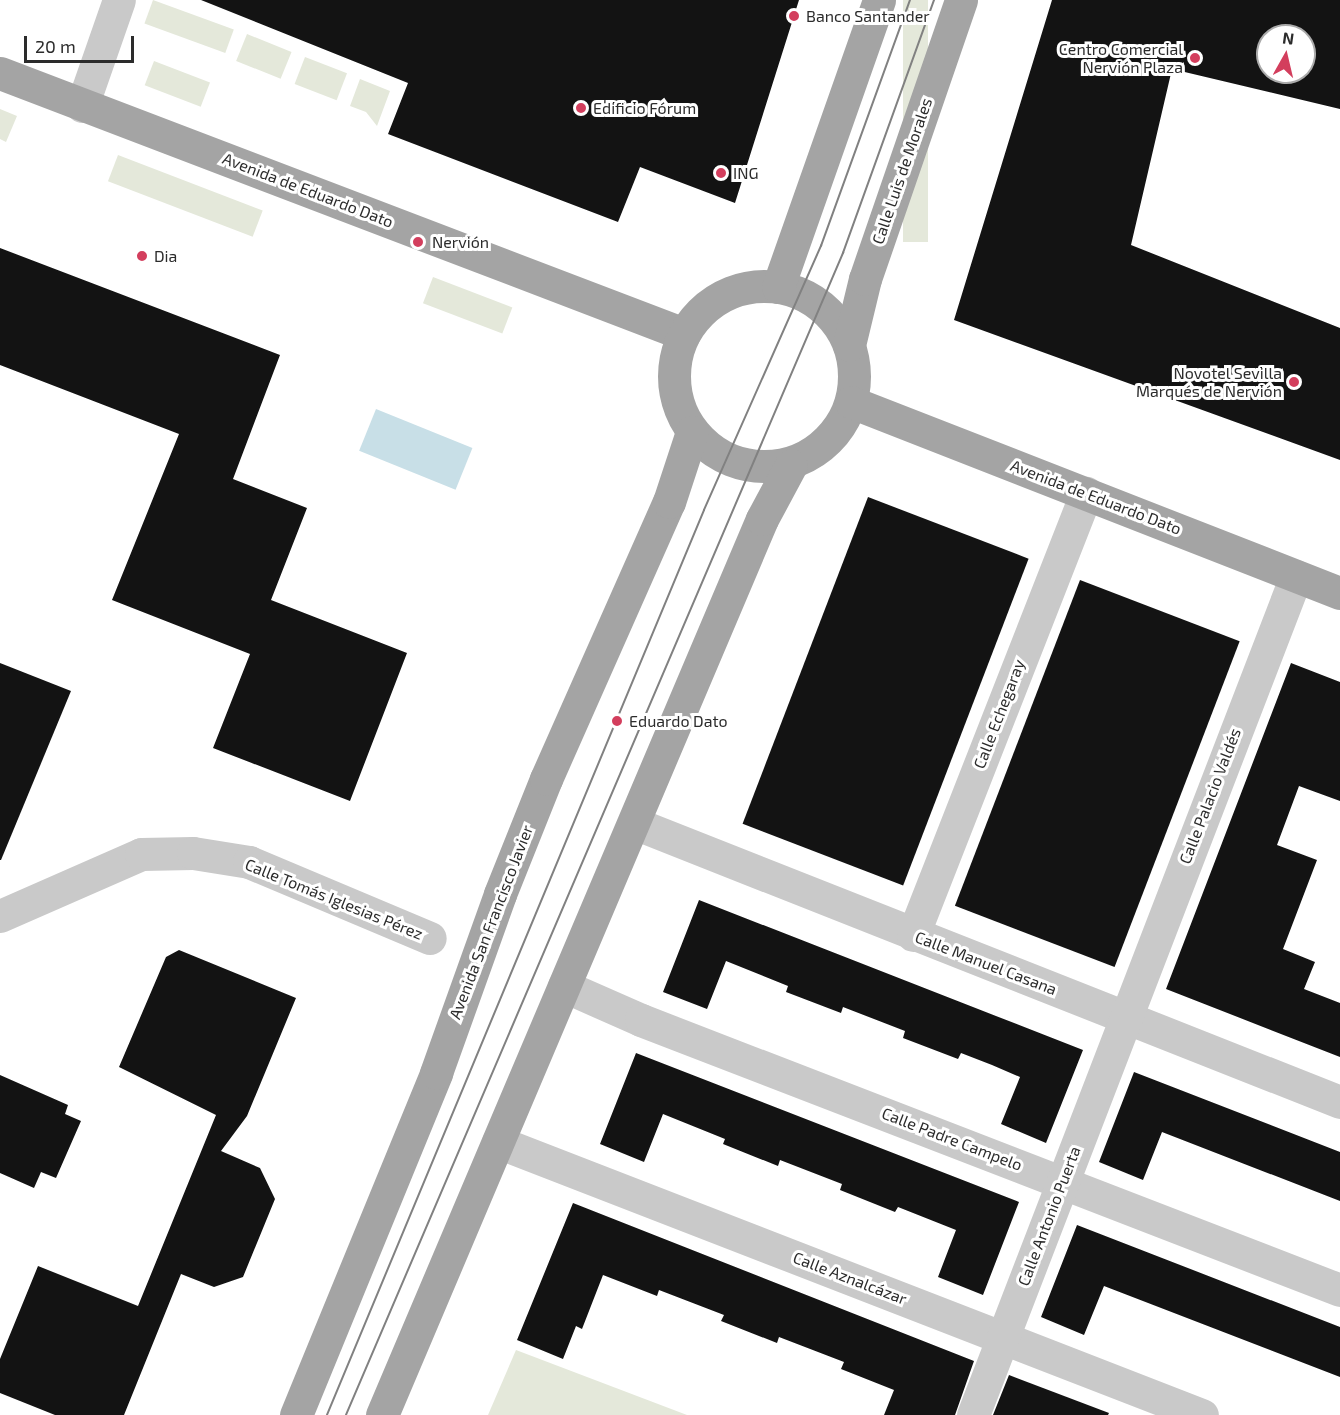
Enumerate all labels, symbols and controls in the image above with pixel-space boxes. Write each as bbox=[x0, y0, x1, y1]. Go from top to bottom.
place label: Banco Santander bbox=[806, 6, 930, 26]
marker: Banco Santander bbox=[787, 9, 801, 23]
scale bar bbox=[27, 24, 136, 62]
north arrow bbox=[1256, 24, 1316, 84]
text: N bbox=[1281, 27, 1295, 48]
text: 20 m bbox=[35, 35, 76, 57]
place label: Centro Comercial Nervión Plaza bbox=[1059, 39, 1183, 77]
marker: Centro Comercial Nervión Plaza bbox=[1188, 51, 1202, 65]
street label: Calle Luis de Morales bbox=[868, 95, 936, 247]
place label: Edificio Fórum bbox=[593, 98, 696, 118]
marker: Edificio Fórum bbox=[574, 101, 588, 115]
street label: Avenida de Eduardo Dato bbox=[220, 149, 396, 231]
place label: ING bbox=[733, 163, 759, 183]
marker: ING bbox=[714, 166, 728, 180]
place label: Nervión bbox=[432, 232, 489, 252]
marker: Nervión bbox=[409, 233, 427, 251]
place label: Dia bbox=[154, 246, 177, 266]
marker: Dia bbox=[135, 249, 149, 263]
place label: Novotel Sevilla Marqués de Nervión bbox=[1136, 363, 1282, 401]
marker: Novotel Sevilla Marqués de Nervión bbox=[1287, 375, 1301, 389]
street label: Avenida de Eduardo Dato bbox=[1008, 456, 1184, 538]
street label: Calle Echegaray bbox=[969, 657, 1029, 771]
place label: Eduardo Dato bbox=[629, 711, 728, 731]
marker: Eduardo Dato bbox=[610, 714, 624, 728]
street label: Calle Palacio Valdés bbox=[1175, 725, 1245, 867]
street label: Avenida San Francisco Javier bbox=[445, 822, 537, 1022]
street label: Calle Tomás Iglesias Pérez bbox=[242, 854, 426, 944]
street label: Calle Manuel Casana bbox=[912, 927, 1060, 999]
street label: Calle Padre Campelo bbox=[879, 1103, 1025, 1175]
street label: Calle Antonio Puerta bbox=[1013, 1143, 1085, 1289]
street label: Calle Aznalcázar bbox=[790, 1247, 910, 1309]

